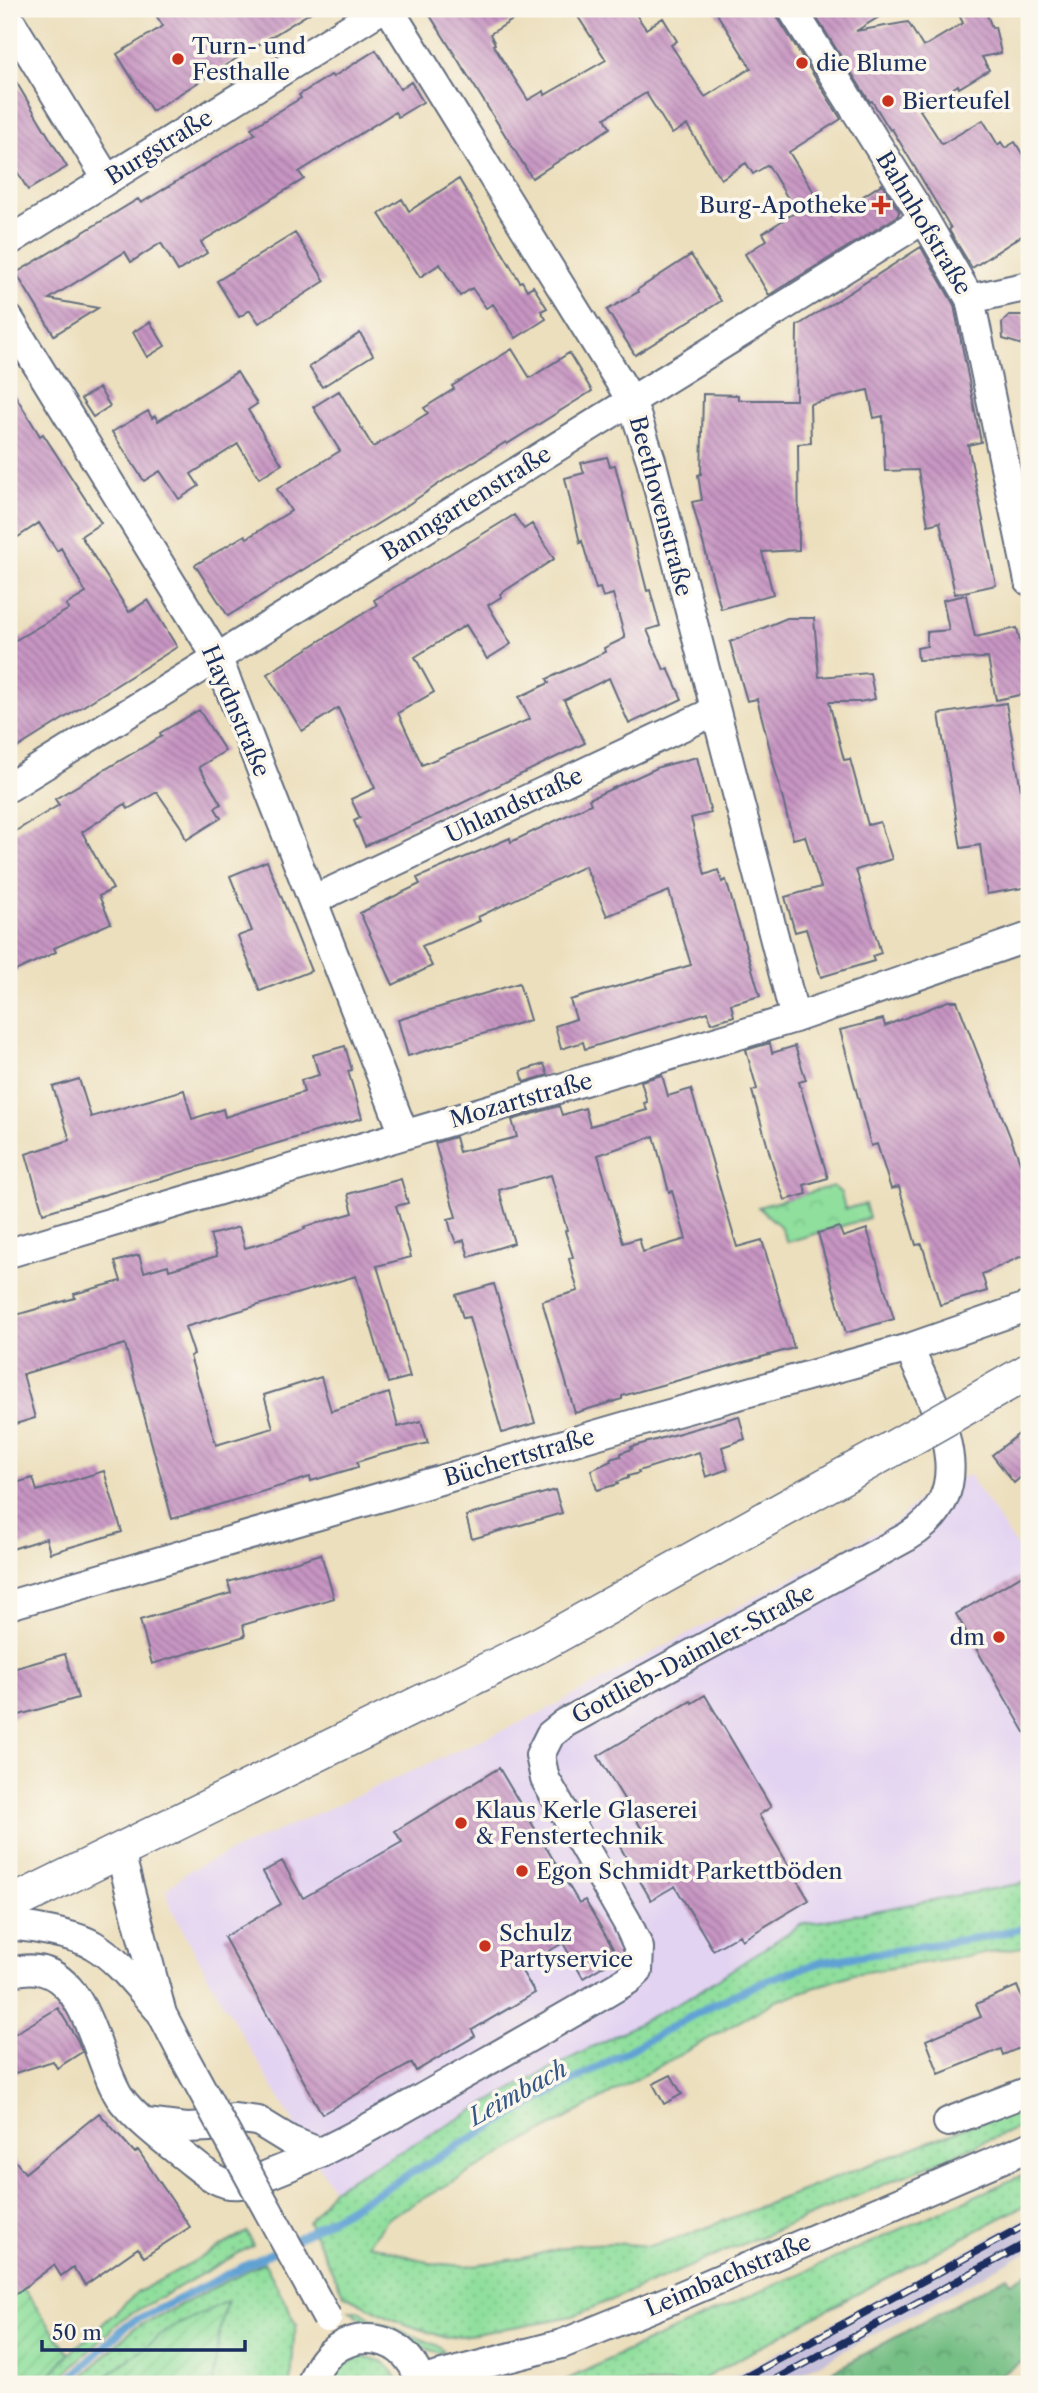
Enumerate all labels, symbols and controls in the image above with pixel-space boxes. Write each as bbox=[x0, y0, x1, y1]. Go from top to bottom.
place label: Turn- und Festhalle bbox=[192, 32, 306, 86]
place label: die Blume bbox=[816, 49, 927, 77]
marker: Turn- und Festhalle bbox=[170, 51, 186, 67]
marker: die Blume bbox=[794, 55, 810, 71]
place label: Bierteufel bbox=[902, 87, 1011, 115]
marker: Bierteufel bbox=[880, 93, 896, 109]
street label: Burgstraße bbox=[100, 103, 218, 191]
street label: Bahnhofstraße bbox=[870, 146, 978, 300]
place label: Burg-Apotheke bbox=[699, 191, 867, 219]
marker: Burg-Apotheke bbox=[873, 197, 889, 213]
street label: Beethovenstraße bbox=[623, 413, 699, 599]
street label: Banngartenstraße bbox=[376, 439, 556, 567]
street label: Haydnstraße bbox=[196, 641, 276, 781]
street label: Uhlandstraße bbox=[441, 761, 587, 849]
street label: Mozartstraße bbox=[446, 1066, 596, 1134]
street label: Büchertstraße bbox=[440, 1422, 598, 1492]
street label: Gottlieb-Daimler-Straße bbox=[567, 1578, 819, 1730]
place label: dm bbox=[950, 1623, 985, 1651]
marker: dm bbox=[991, 1629, 1007, 1645]
place label: Klaus Kerle Glaserei & Fenstertechnik bbox=[475, 1796, 698, 1850]
marker: Klaus Kerle Glaserei & Fenstertechnik bbox=[453, 1815, 469, 1831]
place label: Egon Schmidt Parkettböden bbox=[536, 1857, 843, 1885]
marker: Egon Schmidt Parkettböden bbox=[514, 1863, 530, 1879]
place label: Schulz Partyservice bbox=[499, 1919, 633, 1973]
marker: Schulz Partyservice bbox=[477, 1938, 493, 1954]
water label: Leimbach bbox=[462, 2054, 572, 2132]
street label: Leimbachstraße bbox=[641, 2227, 815, 2323]
scale bar bbox=[42, 2309, 245, 2353]
text: 50 m bbox=[52, 2320, 102, 2345]

